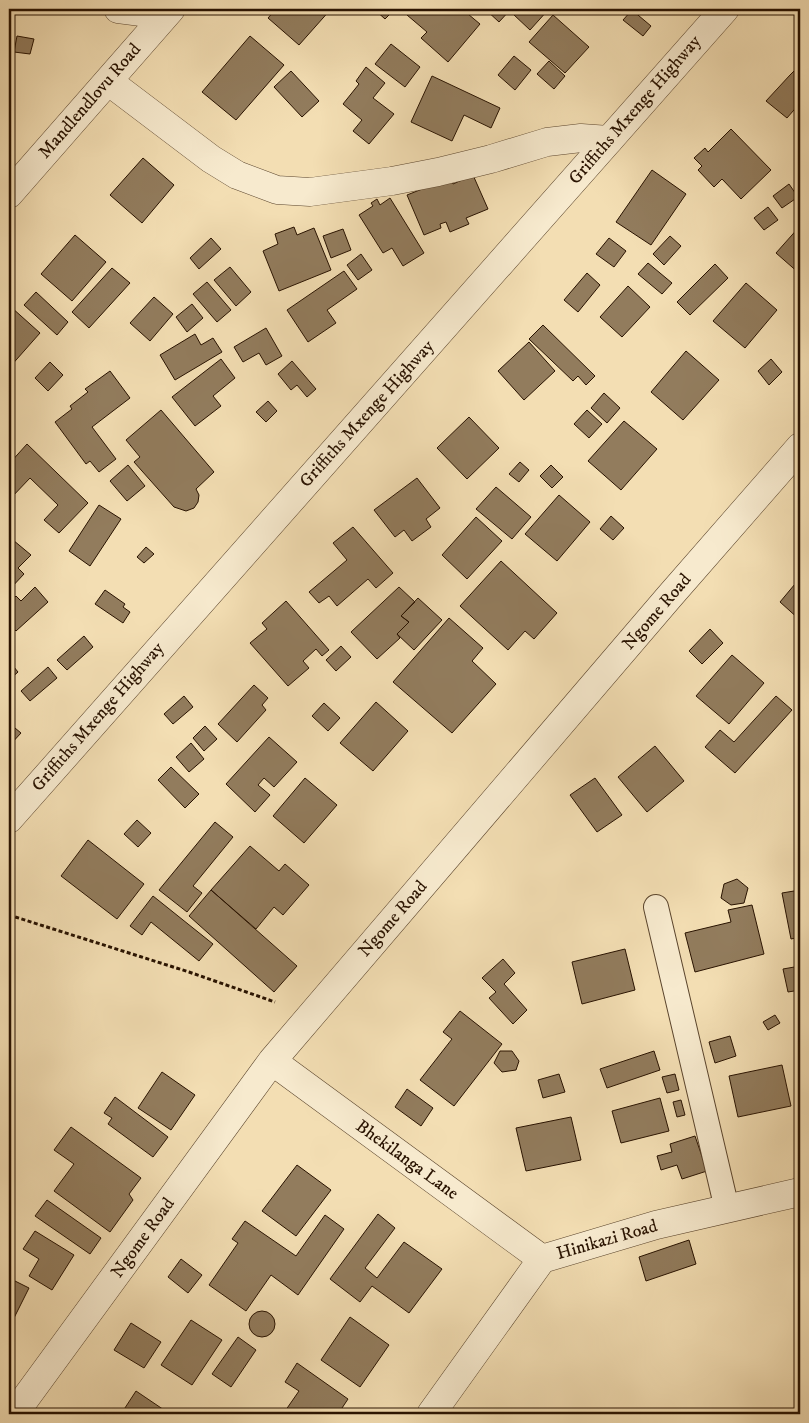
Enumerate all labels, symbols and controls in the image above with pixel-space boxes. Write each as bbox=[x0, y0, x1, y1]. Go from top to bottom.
street label: Griffiths Mxenge Highway bbox=[564, 31, 706, 189]
street label: Mandlendlovu Road bbox=[34, 39, 146, 163]
street label: Griffiths Mxenge Highway bbox=[295, 335, 439, 492]
street label: Ngome Road bbox=[618, 569, 696, 655]
street label: Griffiths Mxenge Highway bbox=[27, 638, 169, 796]
street label: Ngome Road bbox=[354, 876, 432, 962]
street label: Bhekilanga Lane bbox=[351, 1115, 463, 1205]
street label: Ngome Road bbox=[106, 1194, 180, 1282]
street label: Hinikazi Road bbox=[554, 1215, 660, 1265]

